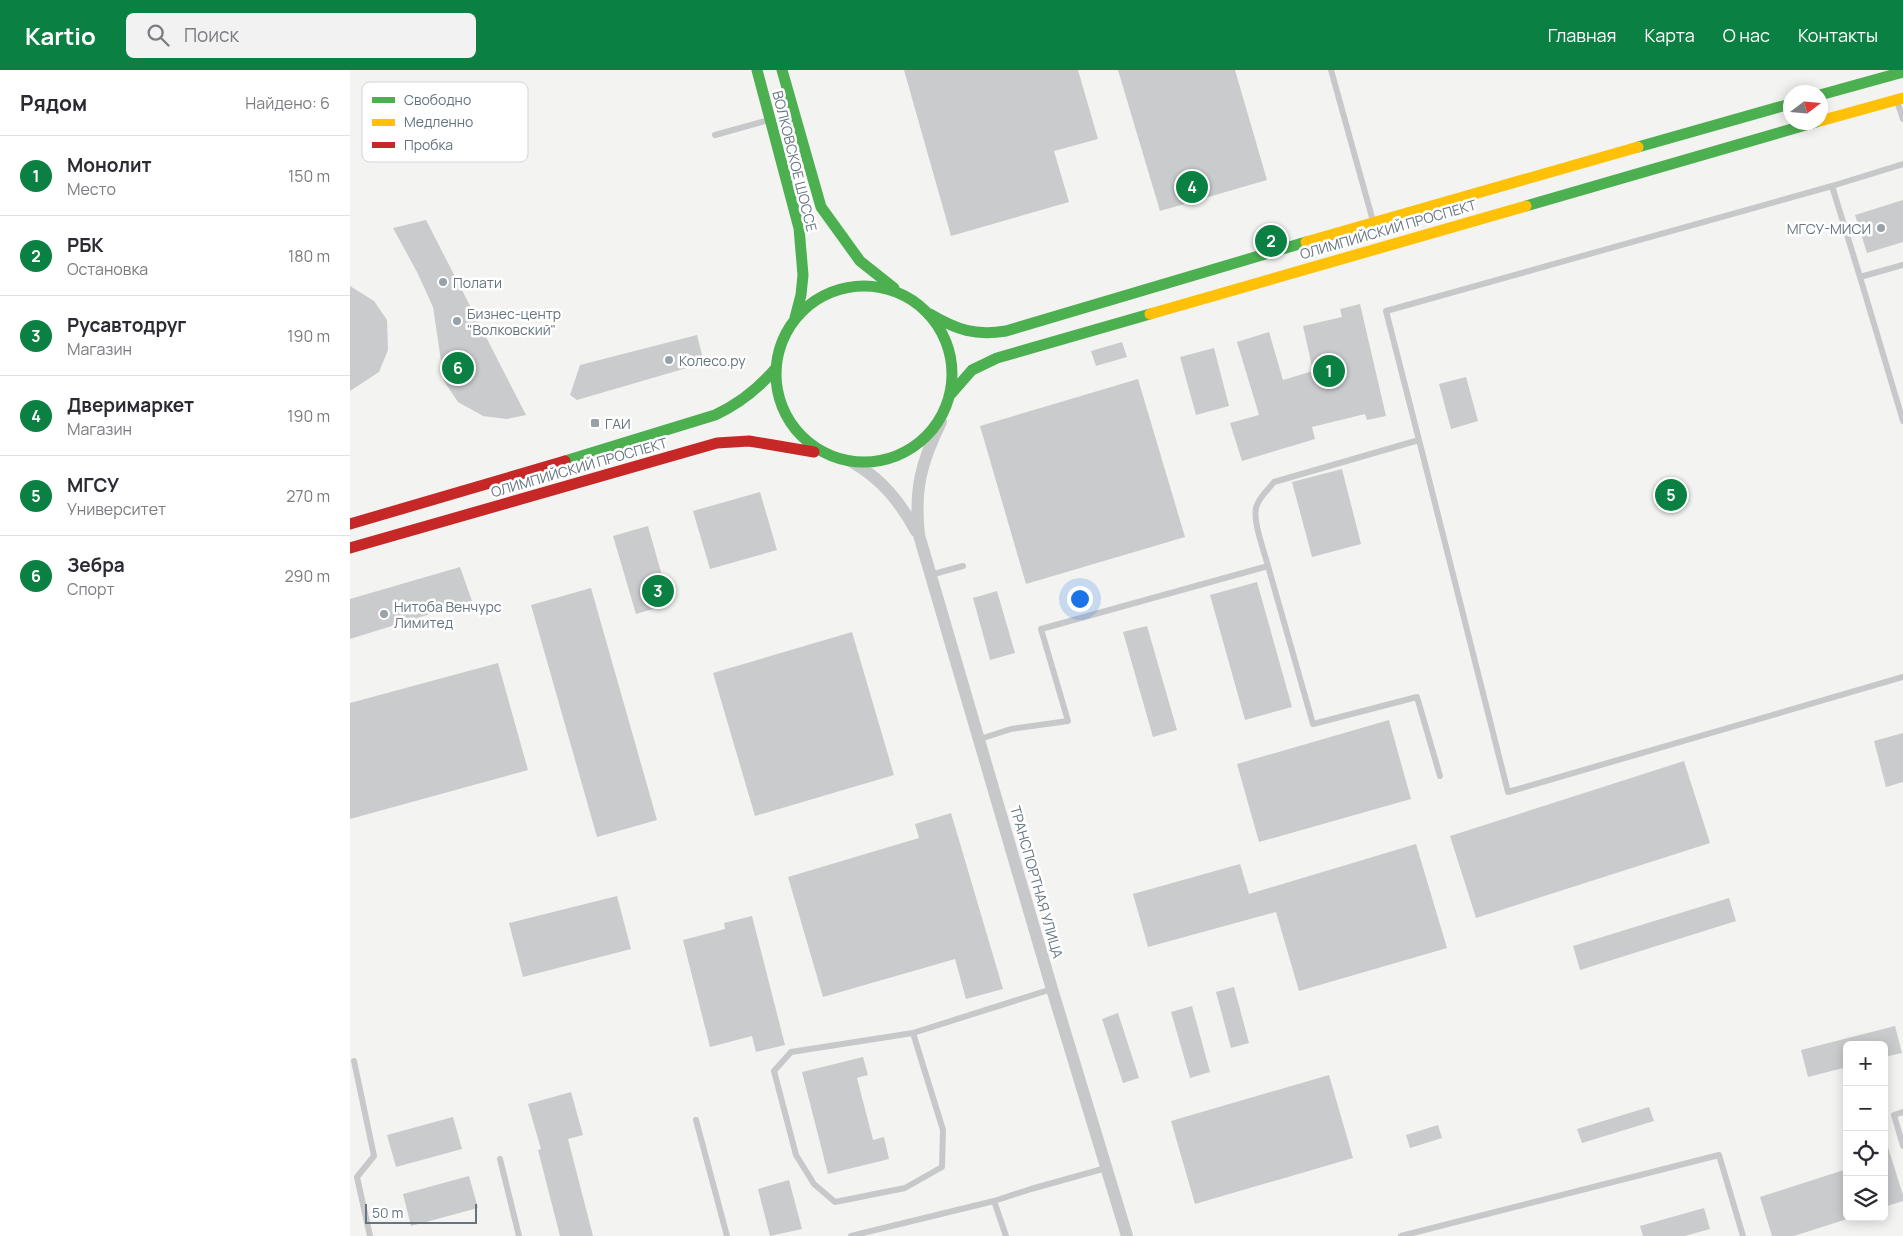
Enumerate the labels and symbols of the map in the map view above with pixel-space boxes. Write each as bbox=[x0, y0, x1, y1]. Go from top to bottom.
legend bbox=[362, 82, 528, 162]
north arrow bbox=[1783, 85, 1828, 130]
street label: ВОЛКОВСКОЕ ШОССЕ bbox=[768, 89, 822, 233]
text: Свободно bbox=[404, 90, 471, 109]
text: Медленно bbox=[404, 112, 473, 131]
text: Пробка bbox=[404, 135, 453, 154]
pin: 4 bbox=[1176, 168, 1208, 206]
street label: ОЛИМПИЙСКИЙ ПРОСПЕКТ bbox=[1298, 195, 1479, 263]
place label: МГСУ-МИСИ bbox=[1787, 219, 1871, 238]
pin: 2 bbox=[1255, 222, 1287, 260]
marker: МГСУ-МИСИ bbox=[1875, 222, 1887, 234]
place label: Полати bbox=[453, 273, 502, 292]
marker: Полати bbox=[437, 276, 449, 288]
place label: Бизнес-центр "Волковский" bbox=[467, 304, 561, 339]
marker: Бизнес-центр "Волковский" bbox=[451, 315, 463, 327]
pin: 6 bbox=[442, 349, 474, 387]
place label: Колесо.ру bbox=[679, 351, 746, 370]
pin: 1 bbox=[1313, 352, 1345, 390]
marker: Колесо.ру bbox=[663, 354, 675, 366]
place label: ГАИ bbox=[605, 414, 631, 433]
marker: ГАИ bbox=[589, 417, 601, 429]
street label: ОЛИМПИЙСКИЙ ПРОСПЕКТ bbox=[489, 433, 670, 501]
pin: 5 bbox=[1655, 476, 1687, 514]
pin: 3 bbox=[642, 572, 674, 610]
your location bbox=[1067, 586, 1093, 612]
place label: Нитоба Венчурс Лимитед bbox=[394, 597, 502, 632]
marker: Нитоба Венчурс Лимитед bbox=[378, 608, 390, 620]
street label: ТРАНСПОРТНАЯ УЛИЦА bbox=[1006, 804, 1068, 961]
scale bar bbox=[365, 1201, 478, 1224]

